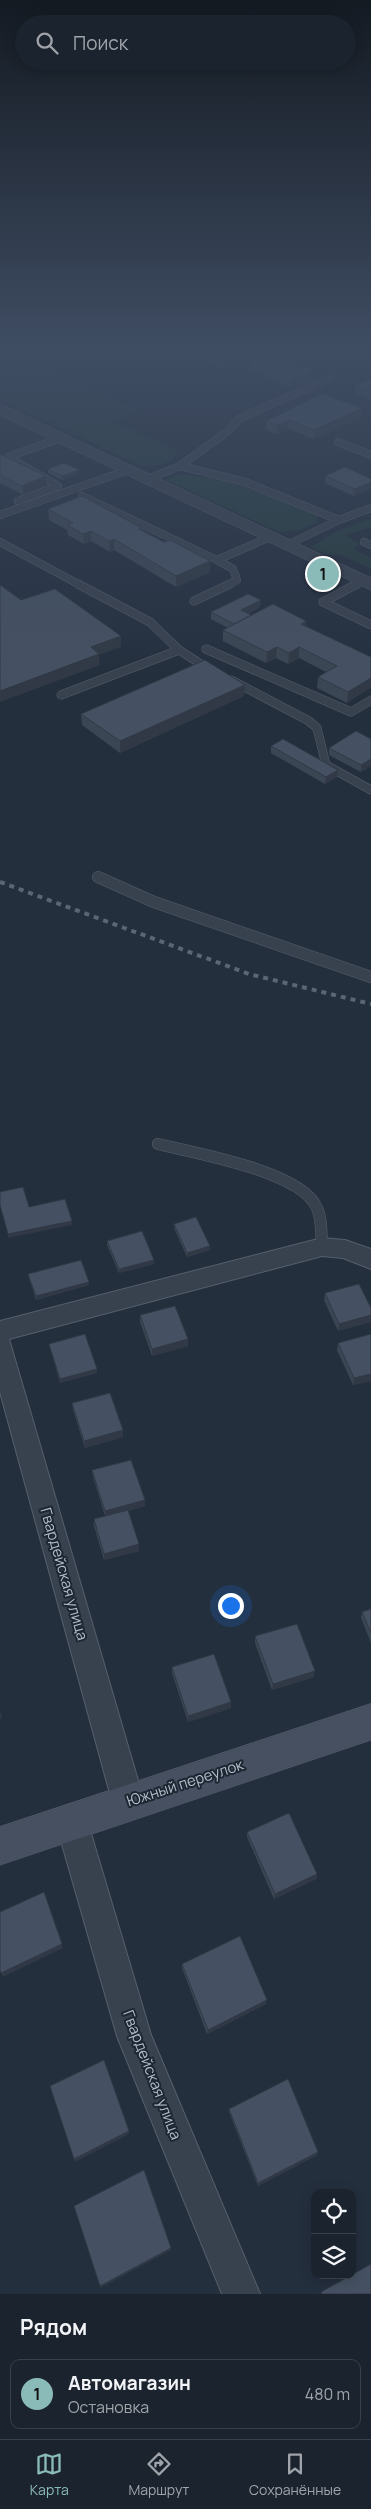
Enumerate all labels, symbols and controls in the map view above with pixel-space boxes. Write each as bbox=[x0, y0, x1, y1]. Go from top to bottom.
search box bbox=[15, 15, 356, 70]
icon: search bbox=[33, 29, 61, 57]
text: Поиск bbox=[73, 30, 128, 56]
pin: 1 bbox=[307, 555, 339, 593]
street label: Гвардейская улица bbox=[35, 1505, 93, 1643]
your location bbox=[218, 1593, 244, 1619]
street label: Южный переулок bbox=[124, 1754, 247, 1811]
street label: Гвардейская улица bbox=[118, 2007, 187, 2143]
map controls bbox=[311, 2189, 356, 2279]
button: locate bbox=[311, 2189, 356, 2234]
button: layers bbox=[311, 2234, 356, 2279]
text: Рядом bbox=[20, 2313, 87, 2341]
text: Автомагазин bbox=[68, 2370, 191, 2396]
text: 1 bbox=[33, 2383, 41, 2405]
text: 480 m bbox=[305, 2383, 350, 2405]
text: Остановка bbox=[68, 2396, 149, 2418]
tab: Карта bbox=[30, 2450, 69, 2499]
tab: Маршрут bbox=[128, 2450, 189, 2499]
tab: Сохранённые bbox=[249, 2450, 341, 2499]

